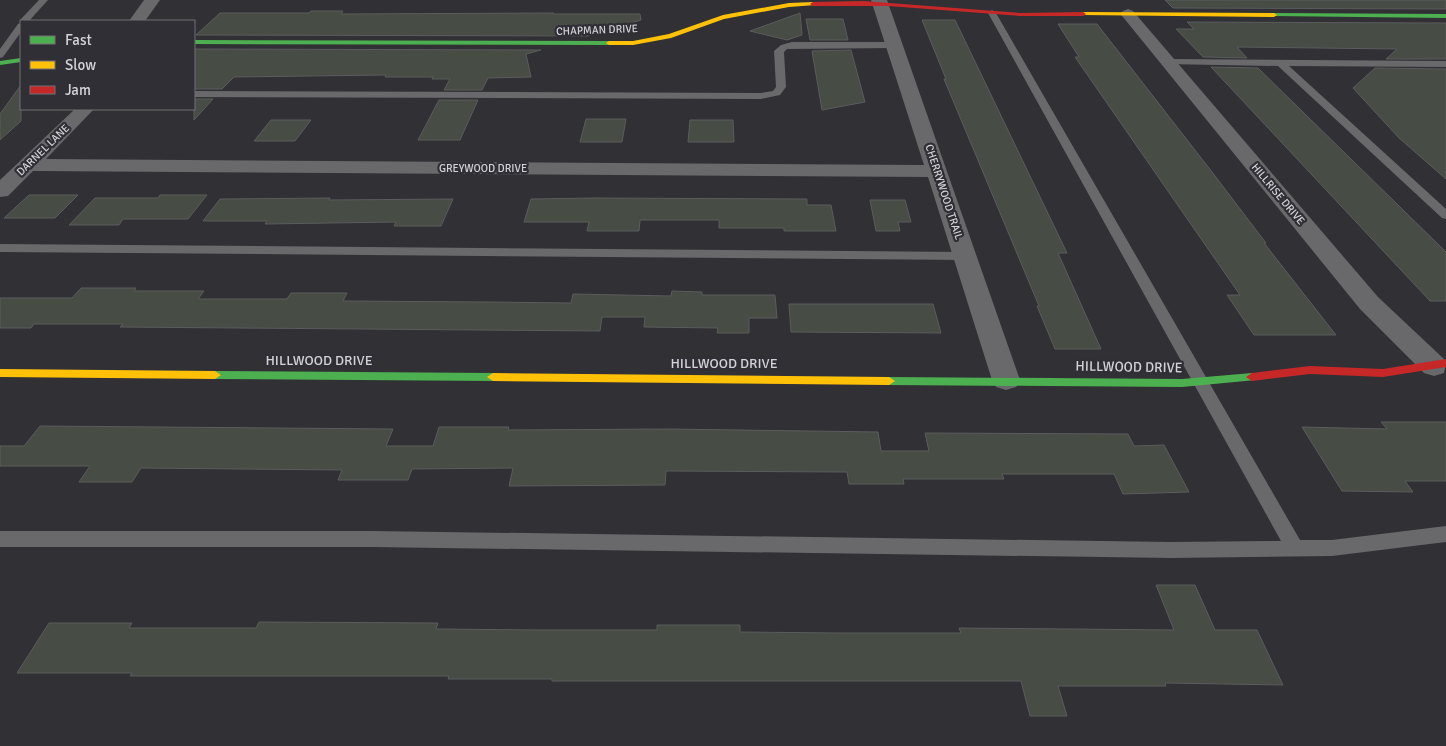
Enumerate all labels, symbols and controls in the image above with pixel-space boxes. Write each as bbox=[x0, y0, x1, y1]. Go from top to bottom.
legend bbox=[20, 20, 195, 110]
street label: CHAPMAN DRIVE bbox=[556, 22, 638, 38]
text: Fast bbox=[65, 31, 92, 49]
text: Slow bbox=[65, 56, 96, 74]
text: Jam bbox=[65, 81, 91, 99]
street label: DARNEL LANE bbox=[14, 122, 72, 178]
street label: CHERRYWOOD TRAIL bbox=[922, 143, 966, 242]
street label: HILLRISE DRIVE bbox=[1249, 161, 1307, 227]
street label: GREYWOOD DRIVE bbox=[439, 162, 527, 175]
street label: HILLWOOD DRIVE bbox=[265, 352, 373, 369]
street label: HILLWOOD DRIVE bbox=[670, 355, 778, 372]
street label: HILLWOOD DRIVE bbox=[1075, 358, 1183, 376]

